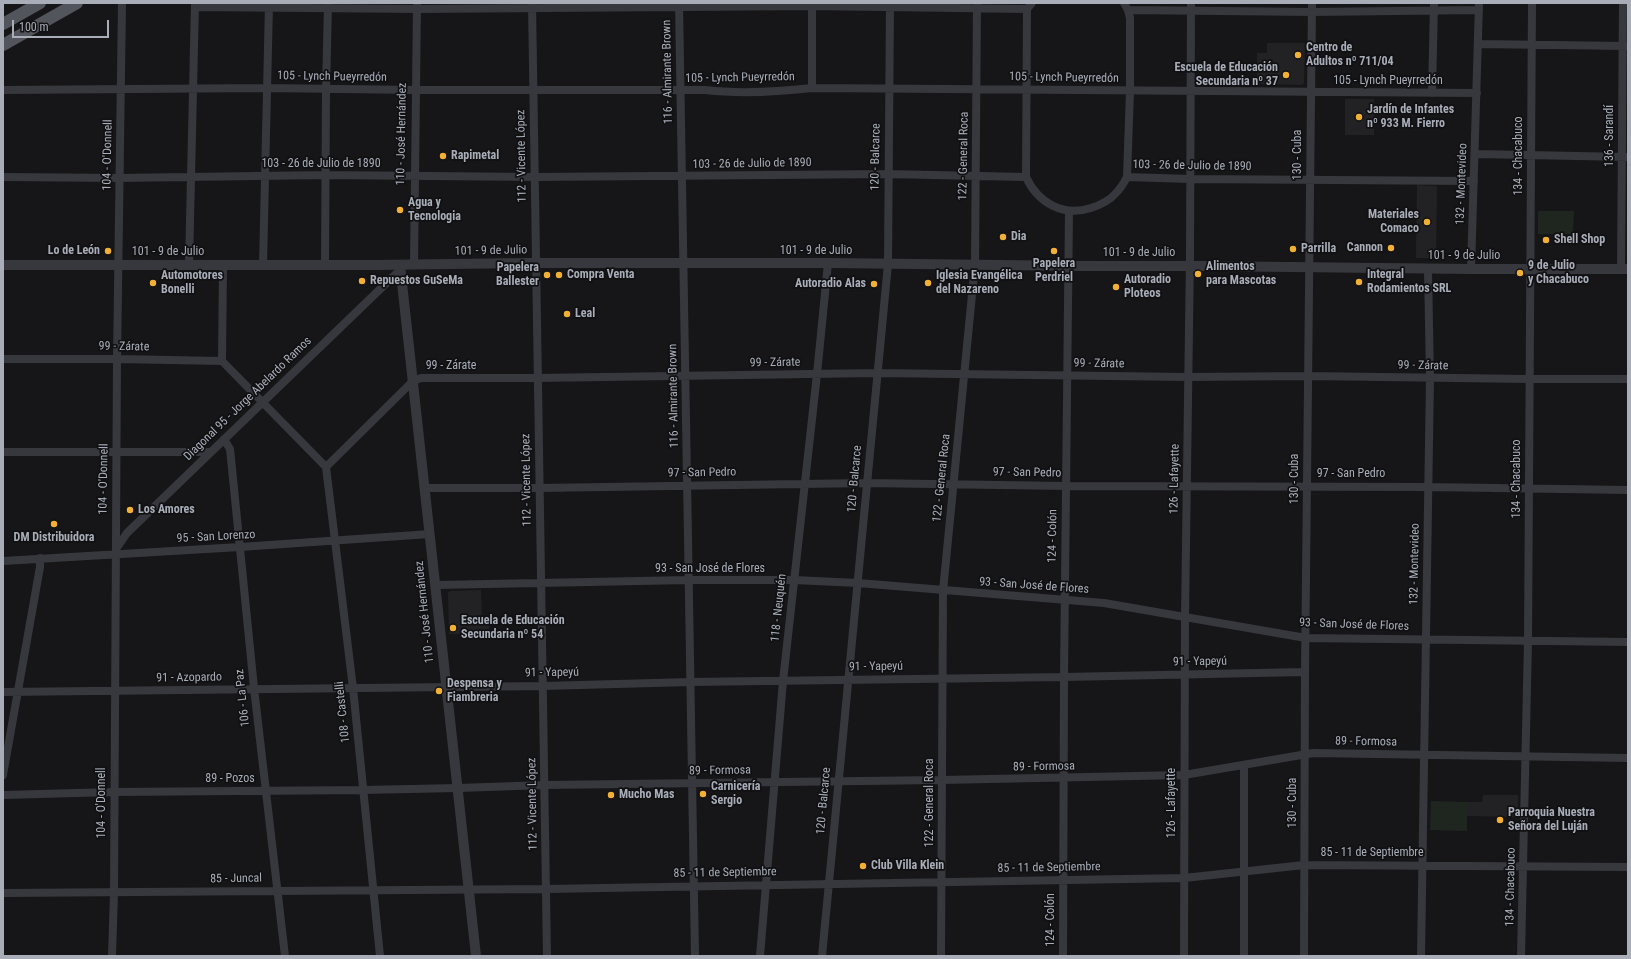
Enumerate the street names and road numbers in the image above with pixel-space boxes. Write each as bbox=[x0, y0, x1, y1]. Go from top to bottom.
street label: 116 - Almirante Brown bbox=[660, 20, 676, 124]
street label: 105 - Lynch Pueyrredón bbox=[277, 69, 387, 85]
street label: 105 - Lynch Pueyrredón bbox=[685, 70, 795, 86]
street label: 105 - Lynch Pueyrredón bbox=[1009, 70, 1119, 86]
street label: 105 - Lynch Pueyrredón bbox=[1333, 74, 1443, 88]
street label: 110 - José Hernández bbox=[394, 82, 410, 186]
street label: 136 - Sarandí bbox=[1603, 105, 1617, 167]
street label: 112 - Vicente López bbox=[514, 109, 530, 203]
street label: 122 - General Roca bbox=[956, 111, 972, 201]
street label: 134 - Chacabuco bbox=[1512, 116, 1526, 196]
street label: 104 - O'Donnell bbox=[100, 119, 116, 191]
street label: 120 - Balcarce bbox=[868, 123, 884, 191]
street label: 130 - Cuba bbox=[1291, 130, 1305, 180]
street label: 132 - Montevideo bbox=[1453, 143, 1471, 225]
street label: 103 - 26 de Julio de 1890 bbox=[692, 156, 812, 172]
street label: 103 - 26 de Julio de 1890 bbox=[261, 157, 381, 171]
street label: 103 - 26 de Julio de 1890 bbox=[1132, 158, 1252, 174]
street label: 101 - 9 de Julio bbox=[455, 243, 527, 259]
street label: 101 - 9 de Julio bbox=[780, 244, 852, 258]
street label: 101 - 9 de Julio bbox=[132, 245, 204, 259]
street label: 101 - 9 de Julio bbox=[1103, 246, 1175, 260]
street label: 101 - 9 de Julio bbox=[1428, 249, 1500, 263]
street label: Diagonal 95 - Jorge Abelardo Ramos bbox=[181, 334, 315, 464]
street label: 99 - Zárate bbox=[99, 339, 149, 355]
street label: 116 - Almirante Brown bbox=[666, 344, 682, 448]
street label: 99 - Zárate bbox=[750, 355, 800, 371]
street label: 99 - Zárate bbox=[1074, 356, 1124, 372]
street label: 99 - Zárate bbox=[1398, 358, 1448, 374]
street label: 99 - Zárate bbox=[426, 359, 476, 373]
street label: 112 - Vicente López bbox=[519, 433, 535, 527]
street label: 122 - General Roca bbox=[930, 433, 954, 523]
street label: 134 - Chacabuco bbox=[1510, 439, 1524, 519]
street label: 104 - O'Donnell bbox=[96, 443, 112, 515]
street label: 126 - Lafayette bbox=[1167, 444, 1183, 514]
street label: 120 - Balcarce bbox=[845, 445, 865, 513]
street label: 130 - Cuba bbox=[1288, 454, 1302, 504]
street label: 97 - San Pedro bbox=[668, 465, 736, 481]
street label: 97 - San Pedro bbox=[993, 465, 1061, 481]
street label: 97 - San Pedro bbox=[1317, 467, 1385, 481]
street label: 124 - Colón bbox=[1045, 509, 1061, 563]
street label: 132 - Montevideo bbox=[1407, 523, 1423, 605]
street label: 95 - San Lorenzo bbox=[176, 528, 256, 546]
street label: 110 - José Hernández bbox=[412, 560, 438, 664]
street label: 93 - San José de Flores bbox=[655, 562, 765, 576]
street label: 118 - Neuquén bbox=[768, 573, 790, 643]
street label: 93 - San José de Flores bbox=[979, 575, 1089, 597]
street label: 93 - San José de Flores bbox=[1299, 616, 1409, 634]
street label: 91 - Yapeyú bbox=[1173, 654, 1227, 670]
street label: 91 - Yapeyú bbox=[849, 659, 903, 675]
street label: 91 - Yapeyú bbox=[525, 665, 579, 681]
street label: 106 - La Paz bbox=[233, 668, 253, 728]
street label: 91 - Azopardo bbox=[156, 670, 222, 686]
street label: 108 - Castelli bbox=[333, 681, 353, 743]
street label: 89 - Formosa bbox=[1335, 734, 1397, 750]
street label: 112 - Vicente López bbox=[525, 757, 541, 851]
street label: 122 - General Roca bbox=[923, 759, 937, 847]
street label: 89 - Formosa bbox=[1013, 759, 1075, 775]
street label: 89 - Formosa bbox=[689, 763, 751, 779]
street label: 104 - O'Donnell bbox=[95, 767, 109, 839]
street label: 120 - Balcarce bbox=[814, 767, 834, 835]
street label: 126 - Lafayette bbox=[1165, 768, 1179, 838]
street label: 89 - Pozos bbox=[205, 772, 255, 786]
street label: 130 - Cuba bbox=[1286, 778, 1300, 828]
street label: 85 - 11 de Septiembre bbox=[1320, 846, 1424, 860]
street label: 134 - Chacabuco bbox=[1503, 847, 1519, 927]
street label: 85 - 11 de Septiembre bbox=[997, 860, 1101, 876]
street label: 85 - 11 de Septiembre bbox=[673, 865, 777, 881]
street label: 85 - Juncal bbox=[210, 871, 262, 887]
street label: 124 - Colón bbox=[1044, 893, 1058, 947]

